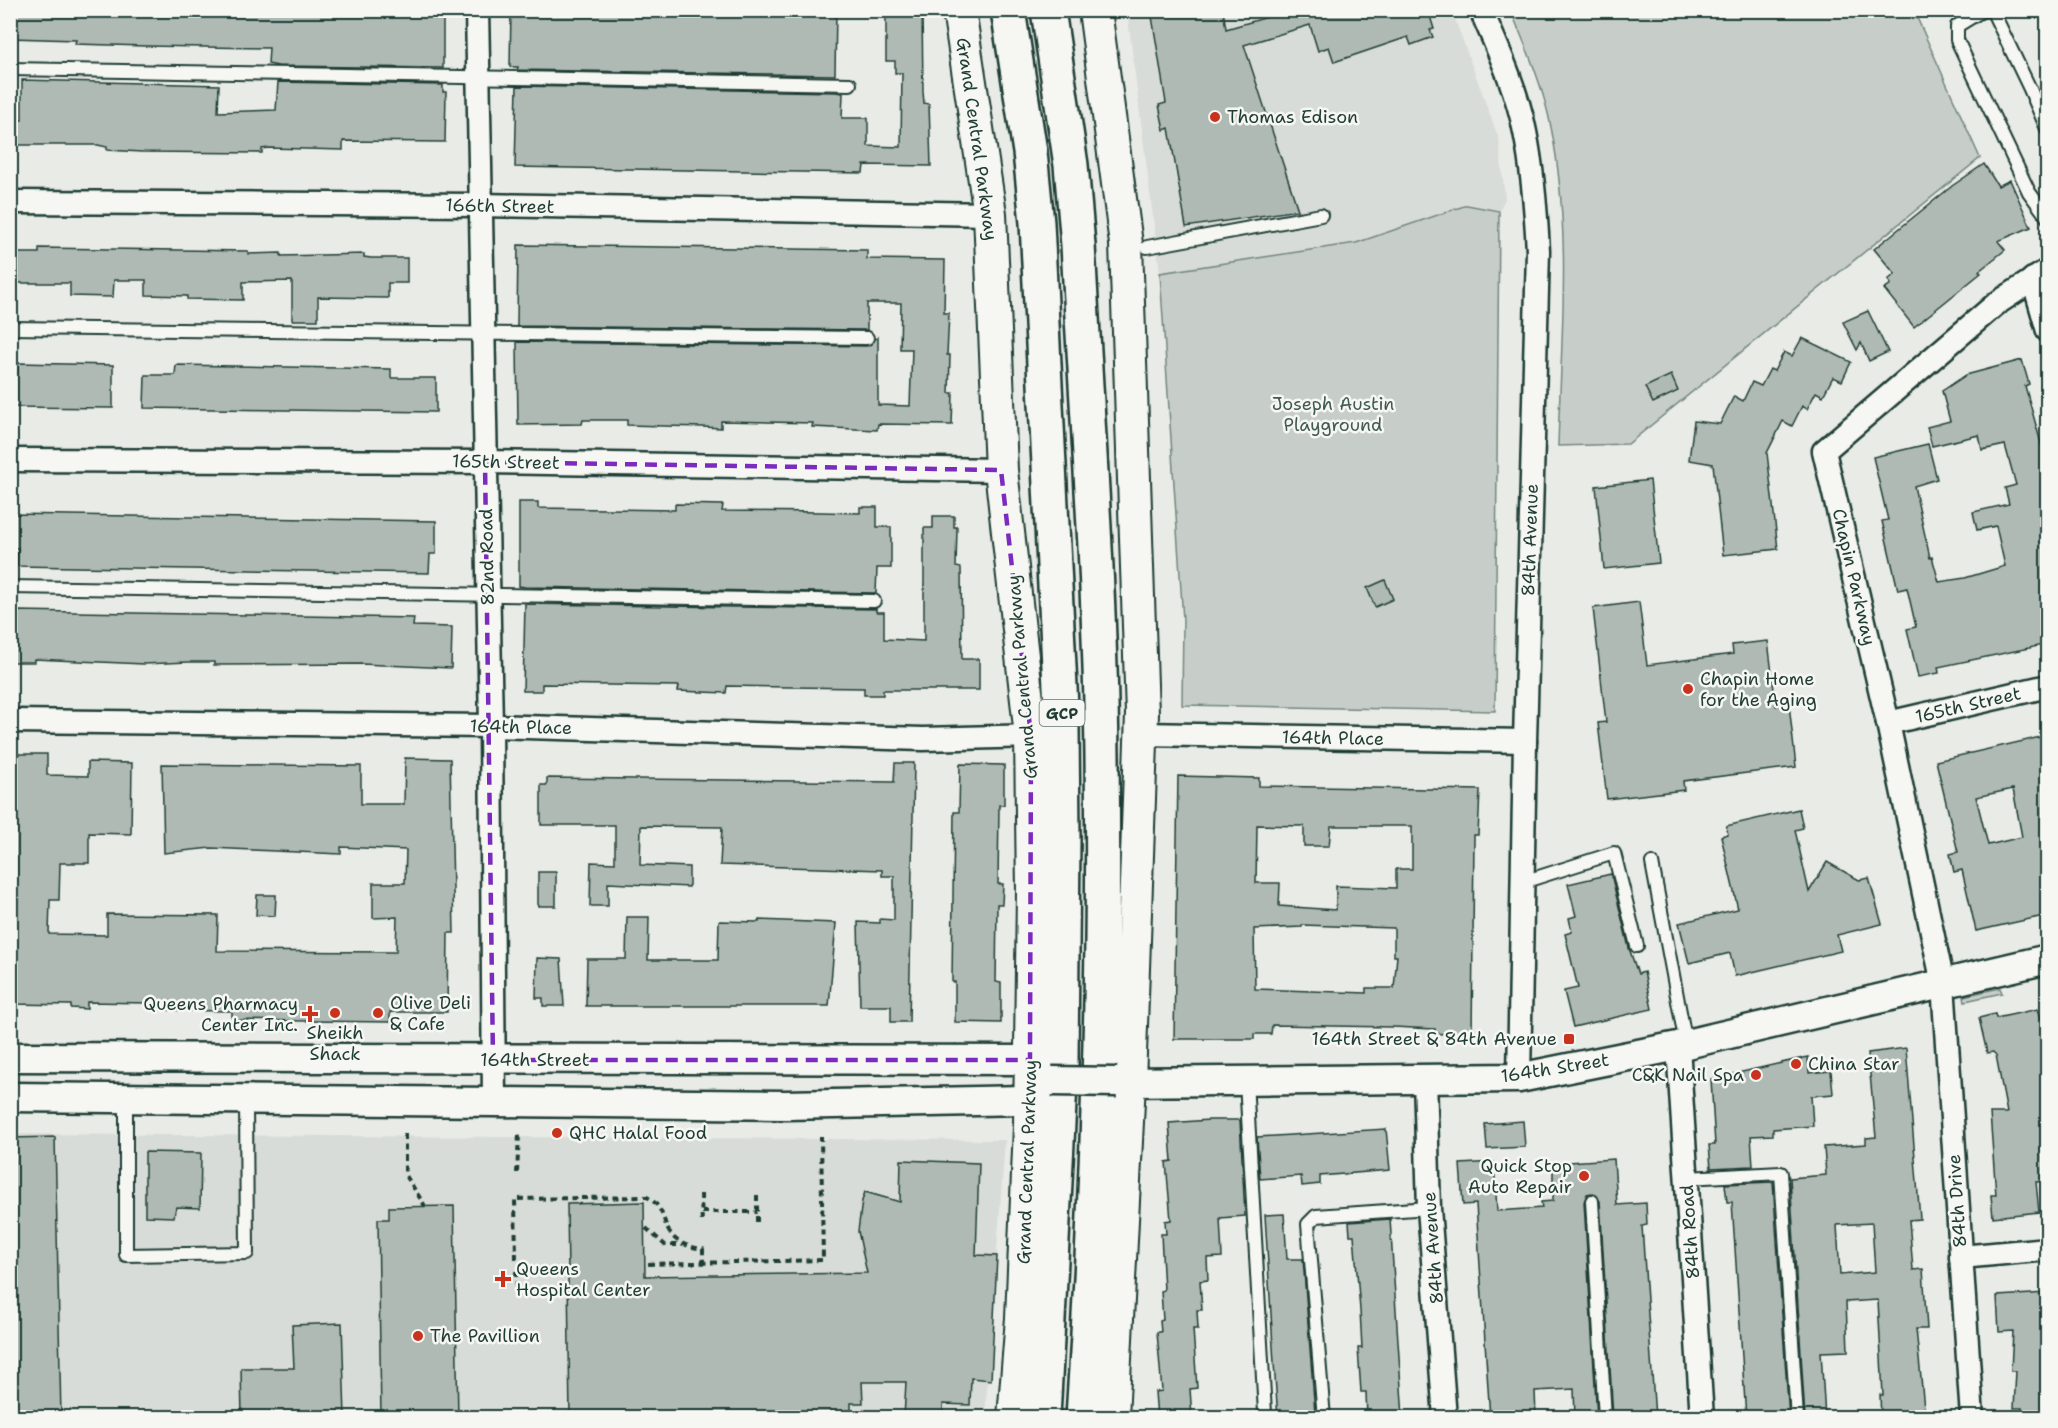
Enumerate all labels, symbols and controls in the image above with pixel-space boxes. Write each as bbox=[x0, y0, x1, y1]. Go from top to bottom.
street label: Grand Central Parkway bbox=[951, 36, 1003, 242]
place label: Thomas Edison bbox=[1227, 105, 1358, 129]
marker: Thomas Edison bbox=[1208, 110, 1222, 124]
street label: 166th Street bbox=[445, 193, 555, 219]
park label: Joseph Austin Playground bbox=[1272, 392, 1394, 437]
street label: 165th Street bbox=[452, 449, 560, 475]
street label: 84th Avenue bbox=[1516, 483, 1544, 597]
street label: Chapin Parkway bbox=[1827, 506, 1881, 648]
street label: 82nd Road bbox=[474, 508, 500, 606]
street label: Grand Central Parkway bbox=[1001, 574, 1043, 780]
place label: Chapin Home for the Aging bbox=[1700, 667, 1817, 712]
street label: 165th Street bbox=[1913, 681, 2023, 729]
marker: Chapin Home for the Aging bbox=[1681, 682, 1695, 696]
road number: GCP bbox=[1040, 700, 1084, 726]
street label: 164th Place bbox=[470, 714, 572, 740]
street label: 164th Place bbox=[1282, 725, 1384, 751]
place label: Olive Deli & Cafe bbox=[390, 991, 471, 1036]
place label: Queens Pharmacy Center Inc. bbox=[143, 992, 298, 1037]
marker: Sheikh Shack bbox=[328, 1006, 342, 1020]
marker: Olive Deli & Cafe bbox=[371, 1006, 385, 1020]
marker: Queens Pharmacy Center Inc. bbox=[303, 1007, 317, 1021]
place label: Sheikh Shack bbox=[307, 1021, 363, 1066]
place label: 164th Street & 84th Avenue bbox=[1311, 1027, 1557, 1051]
marker: 164th Street & 84th Avenue bbox=[1562, 1032, 1576, 1046]
street label: 164th Street bbox=[480, 1048, 590, 1072]
street label: 164th Street bbox=[1499, 1048, 1611, 1088]
place label: China Star bbox=[1808, 1052, 1900, 1076]
marker: China Star bbox=[1789, 1057, 1803, 1071]
street label: Grand Central Parkway bbox=[1011, 1059, 1043, 1265]
place label: C&K Nail Spa bbox=[1632, 1063, 1744, 1087]
marker: C&K Nail Spa bbox=[1749, 1068, 1763, 1082]
place label: QHC Halal Food bbox=[569, 1121, 707, 1145]
marker: QHC Halal Food bbox=[550, 1126, 564, 1140]
place label: Quick Stop Auto Repair bbox=[1468, 1154, 1572, 1199]
street label: 84th Drive bbox=[1942, 1154, 1972, 1248]
marker: Quick Stop Auto Repair bbox=[1577, 1169, 1591, 1183]
street label: 84th Road bbox=[1675, 1184, 1705, 1280]
street label: 84th Avenue bbox=[1417, 1191, 1449, 1305]
place label: Queens Hospital Center bbox=[516, 1257, 651, 1302]
marker: Queens Hospital Center bbox=[494, 1270, 512, 1288]
place label: The Pavillion bbox=[430, 1324, 540, 1348]
marker: The Pavillion bbox=[411, 1329, 425, 1343]

